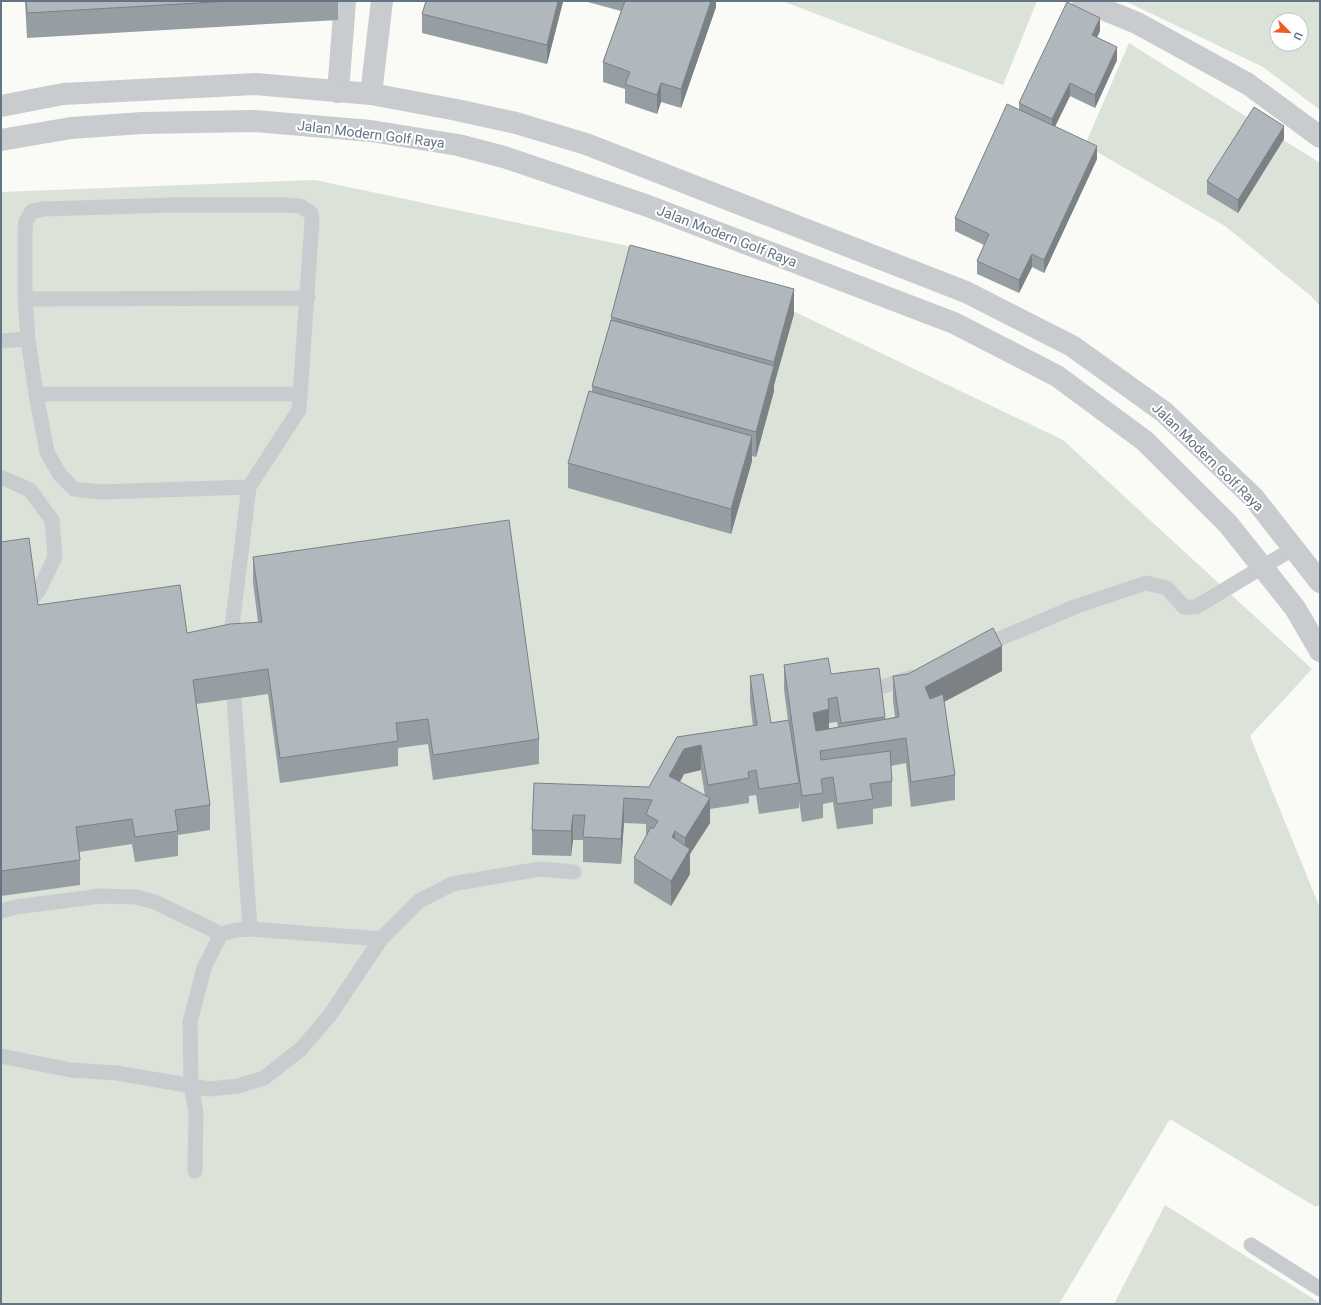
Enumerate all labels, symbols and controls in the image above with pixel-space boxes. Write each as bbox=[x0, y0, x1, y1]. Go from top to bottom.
north arrow bbox=[1269, 12, 1309, 52]
text: U bbox=[1290, 30, 1305, 42]
street label: Jalan Modern Golf Raya bbox=[296, 117, 446, 151]
street label: Jalan Modern Golf Raya bbox=[655, 202, 799, 270]
street label: Jalan Modern Golf Raya bbox=[1149, 400, 1267, 514]

